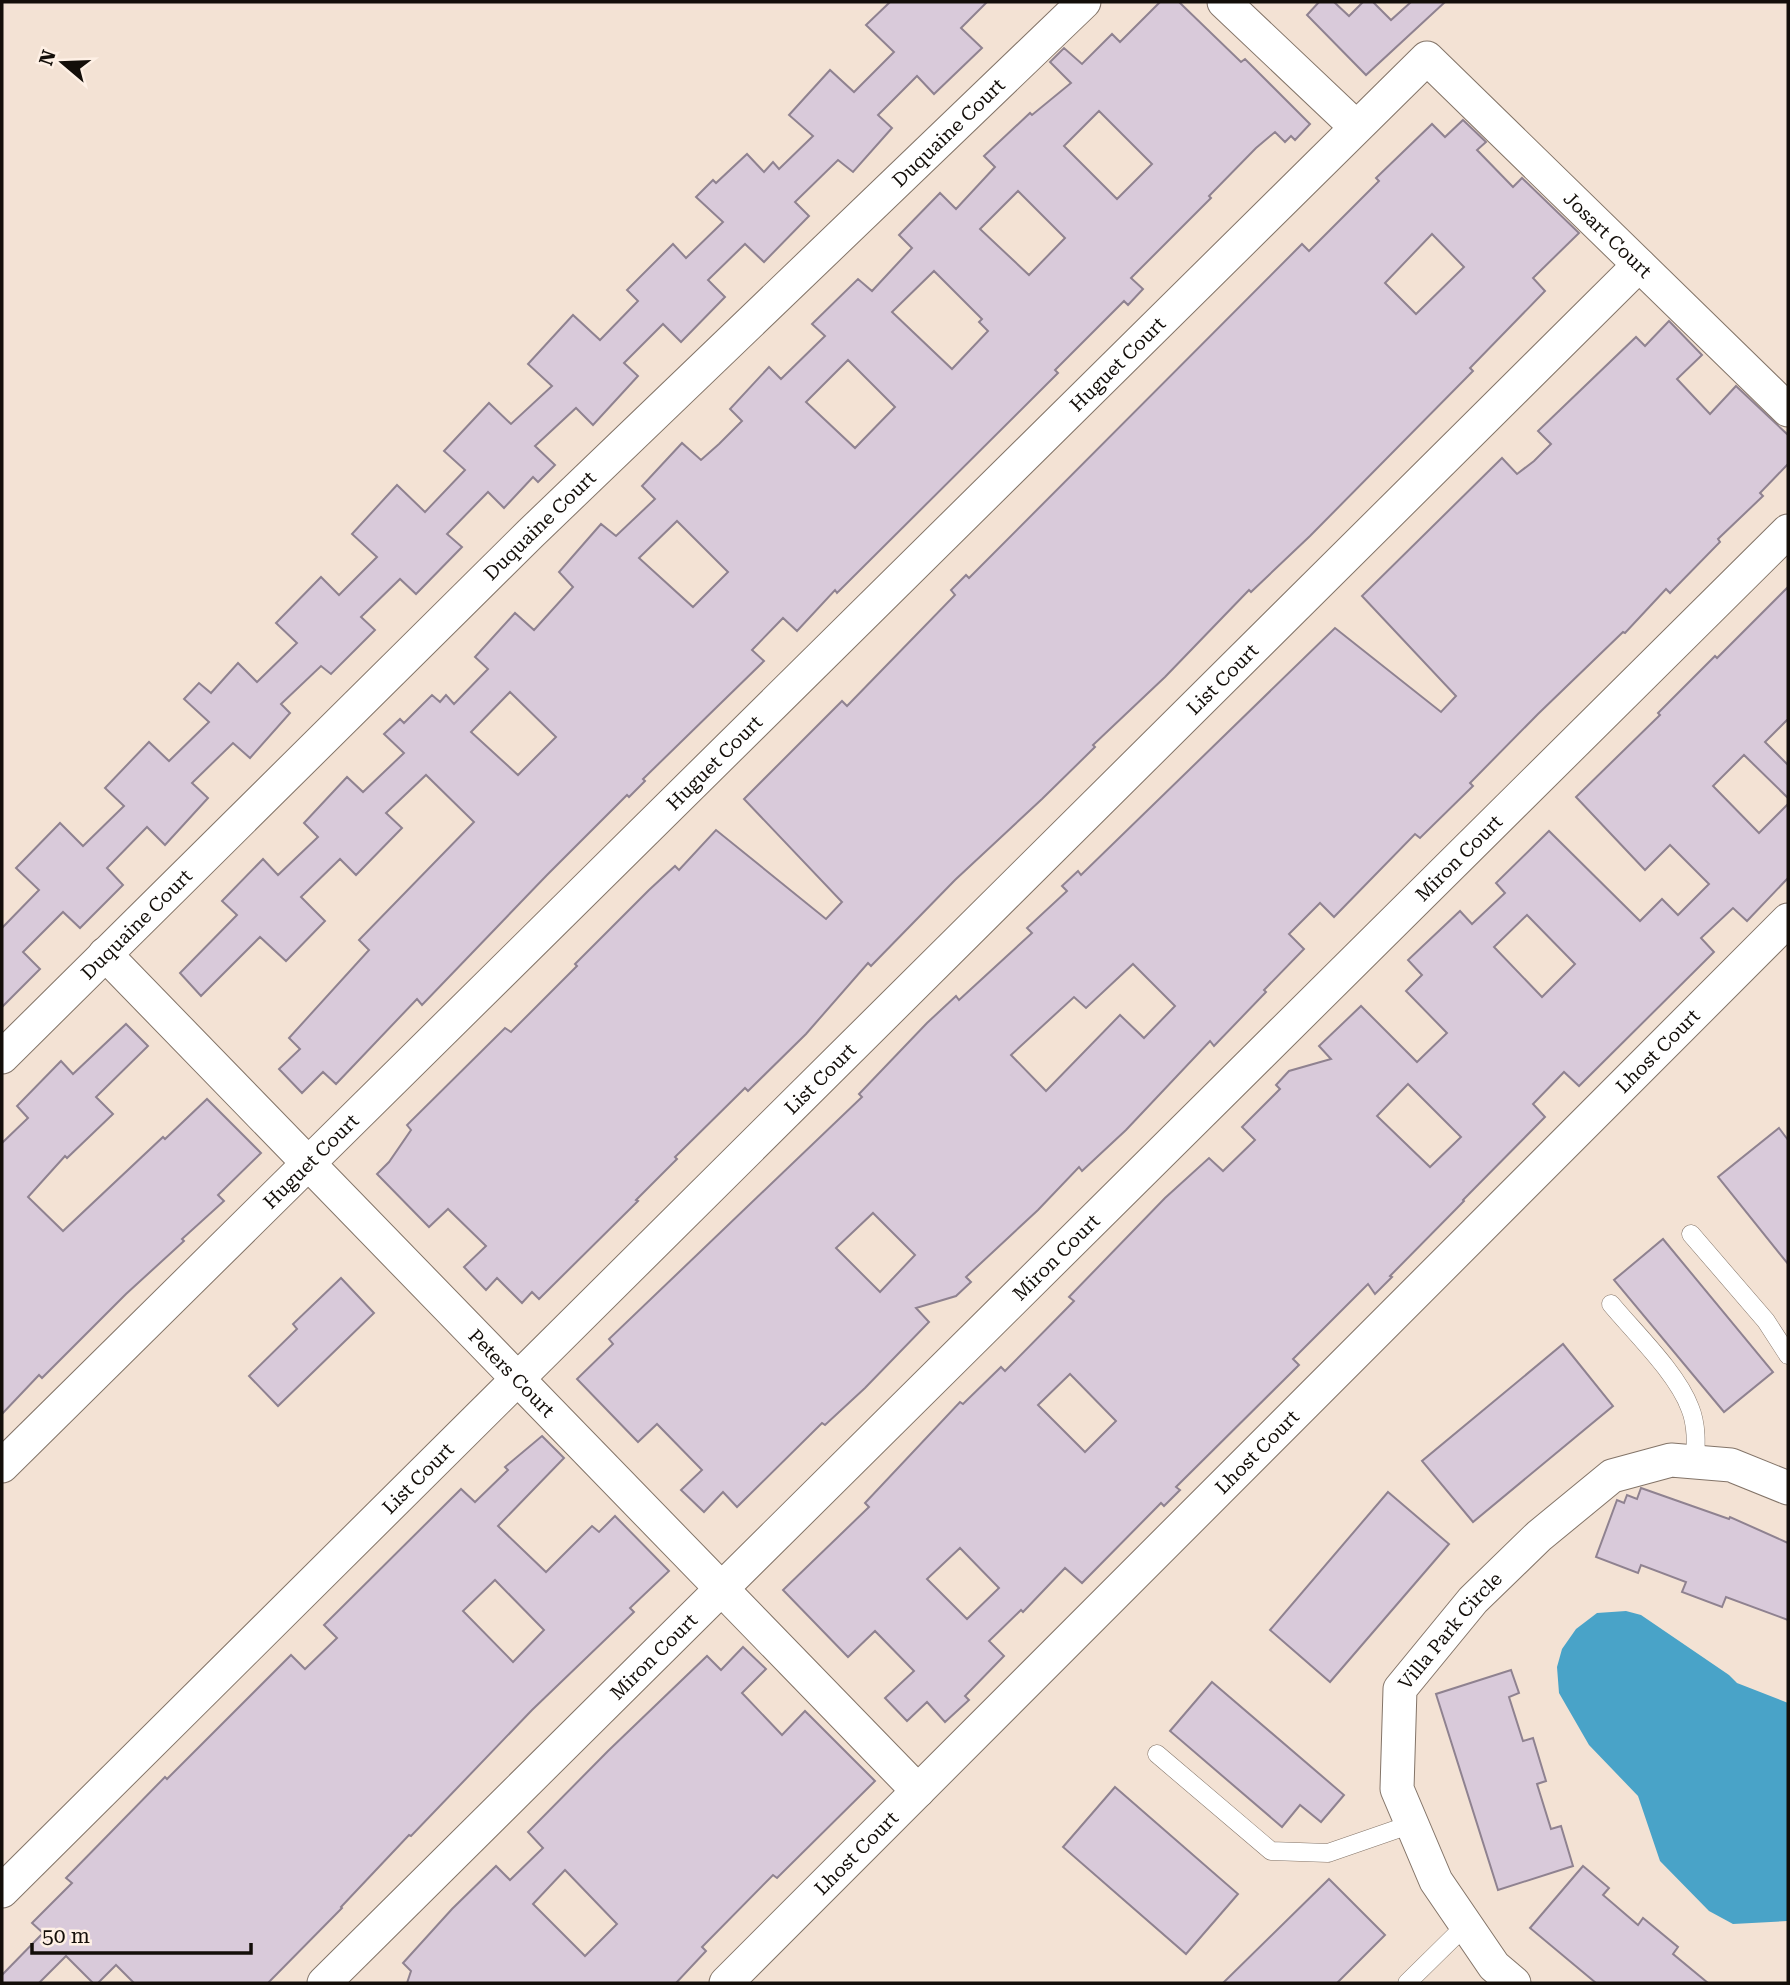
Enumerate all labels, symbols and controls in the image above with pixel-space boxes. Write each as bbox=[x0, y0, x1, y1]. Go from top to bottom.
north arrow bbox=[28, 28, 98, 98]
text: N bbox=[34, 47, 61, 68]
street label: Duquaine Court bbox=[888, 74, 1009, 192]
street label: Josart Court bbox=[1559, 187, 1656, 283]
street label: Huguet Court bbox=[1065, 312, 1170, 416]
street label: Duquaine Court bbox=[479, 466, 601, 585]
street label: List Court bbox=[1182, 639, 1263, 720]
street label: Huguet Court bbox=[662, 711, 767, 815]
street label: Miron Court bbox=[1411, 810, 1507, 906]
street label: Duquaine Court bbox=[76, 865, 197, 984]
street label: Lhost Court bbox=[1611, 1004, 1705, 1098]
street label: List Court bbox=[780, 1038, 861, 1119]
street label: Huguet Court bbox=[259, 1109, 364, 1213]
street label: Miron Court bbox=[1008, 1209, 1105, 1305]
street label: Peters Court bbox=[464, 1324, 559, 1422]
street label: Lhost Court bbox=[1210, 1405, 1304, 1499]
street label: List Court bbox=[378, 1438, 459, 1519]
street label: Villa Park Circle bbox=[1394, 1567, 1507, 1694]
street label: Miron Court bbox=[606, 1609, 702, 1705]
street label: Lhost Court bbox=[810, 1806, 903, 1900]
scale bar bbox=[32, 1912, 250, 1956]
text: 50 m bbox=[42, 1924, 90, 1948]

